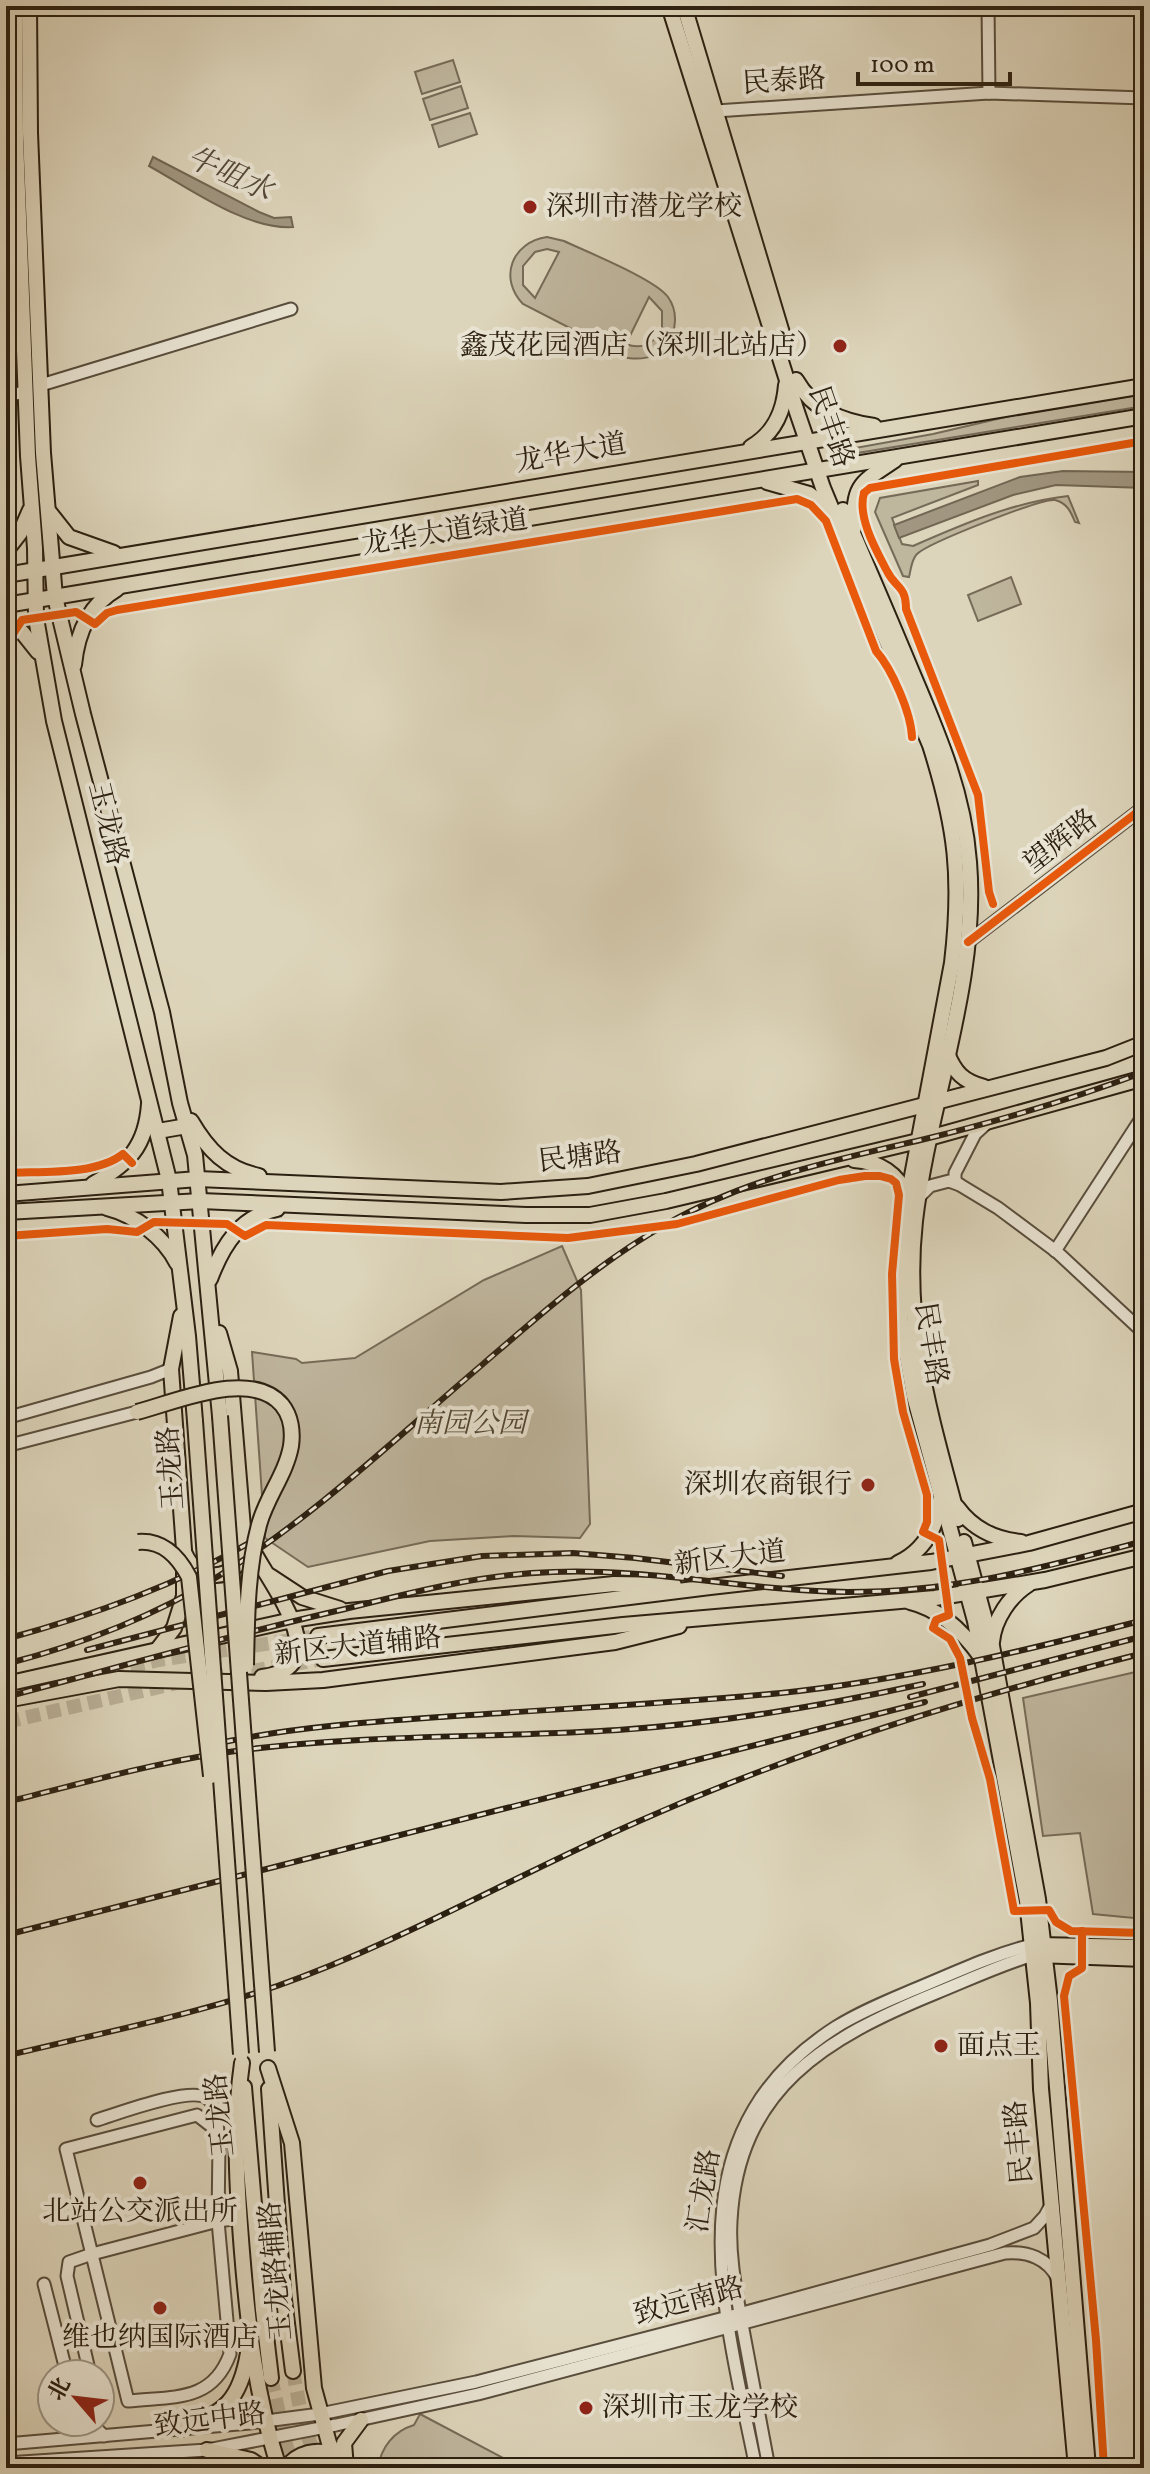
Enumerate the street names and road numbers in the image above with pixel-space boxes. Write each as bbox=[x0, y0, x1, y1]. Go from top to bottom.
street label: 民泰路 bbox=[741, 60, 827, 104]
street label: 民丰路 bbox=[798, 381, 862, 473]
street label: 龙华大道 bbox=[512, 425, 630, 483]
street label: 龙华大道绿道 bbox=[359, 501, 531, 565]
street label: 玉龙路 bbox=[78, 779, 136, 869]
street label: 望辉路 bbox=[1016, 801, 1106, 883]
street label: 民塘路 bbox=[536, 1134, 624, 1182]
street label: 民丰路 bbox=[904, 1299, 956, 1389]
street label: 玉龙路 bbox=[150, 1425, 194, 1511]
street label: 新区大道 bbox=[672, 1533, 788, 1585]
street label: 新区大道辅路 bbox=[272, 1619, 444, 1675]
street label: 玉龙路 bbox=[197, 2071, 245, 2159]
street label: 民丰路 bbox=[997, 2098, 1043, 2186]
street label: 汇龙路 bbox=[679, 2146, 731, 2236]
street label: 玉龙路辅路 bbox=[251, 2200, 303, 2342]
street label: 致远南路 bbox=[630, 2269, 748, 2335]
street label: 致远中路 bbox=[152, 2395, 268, 2447]

